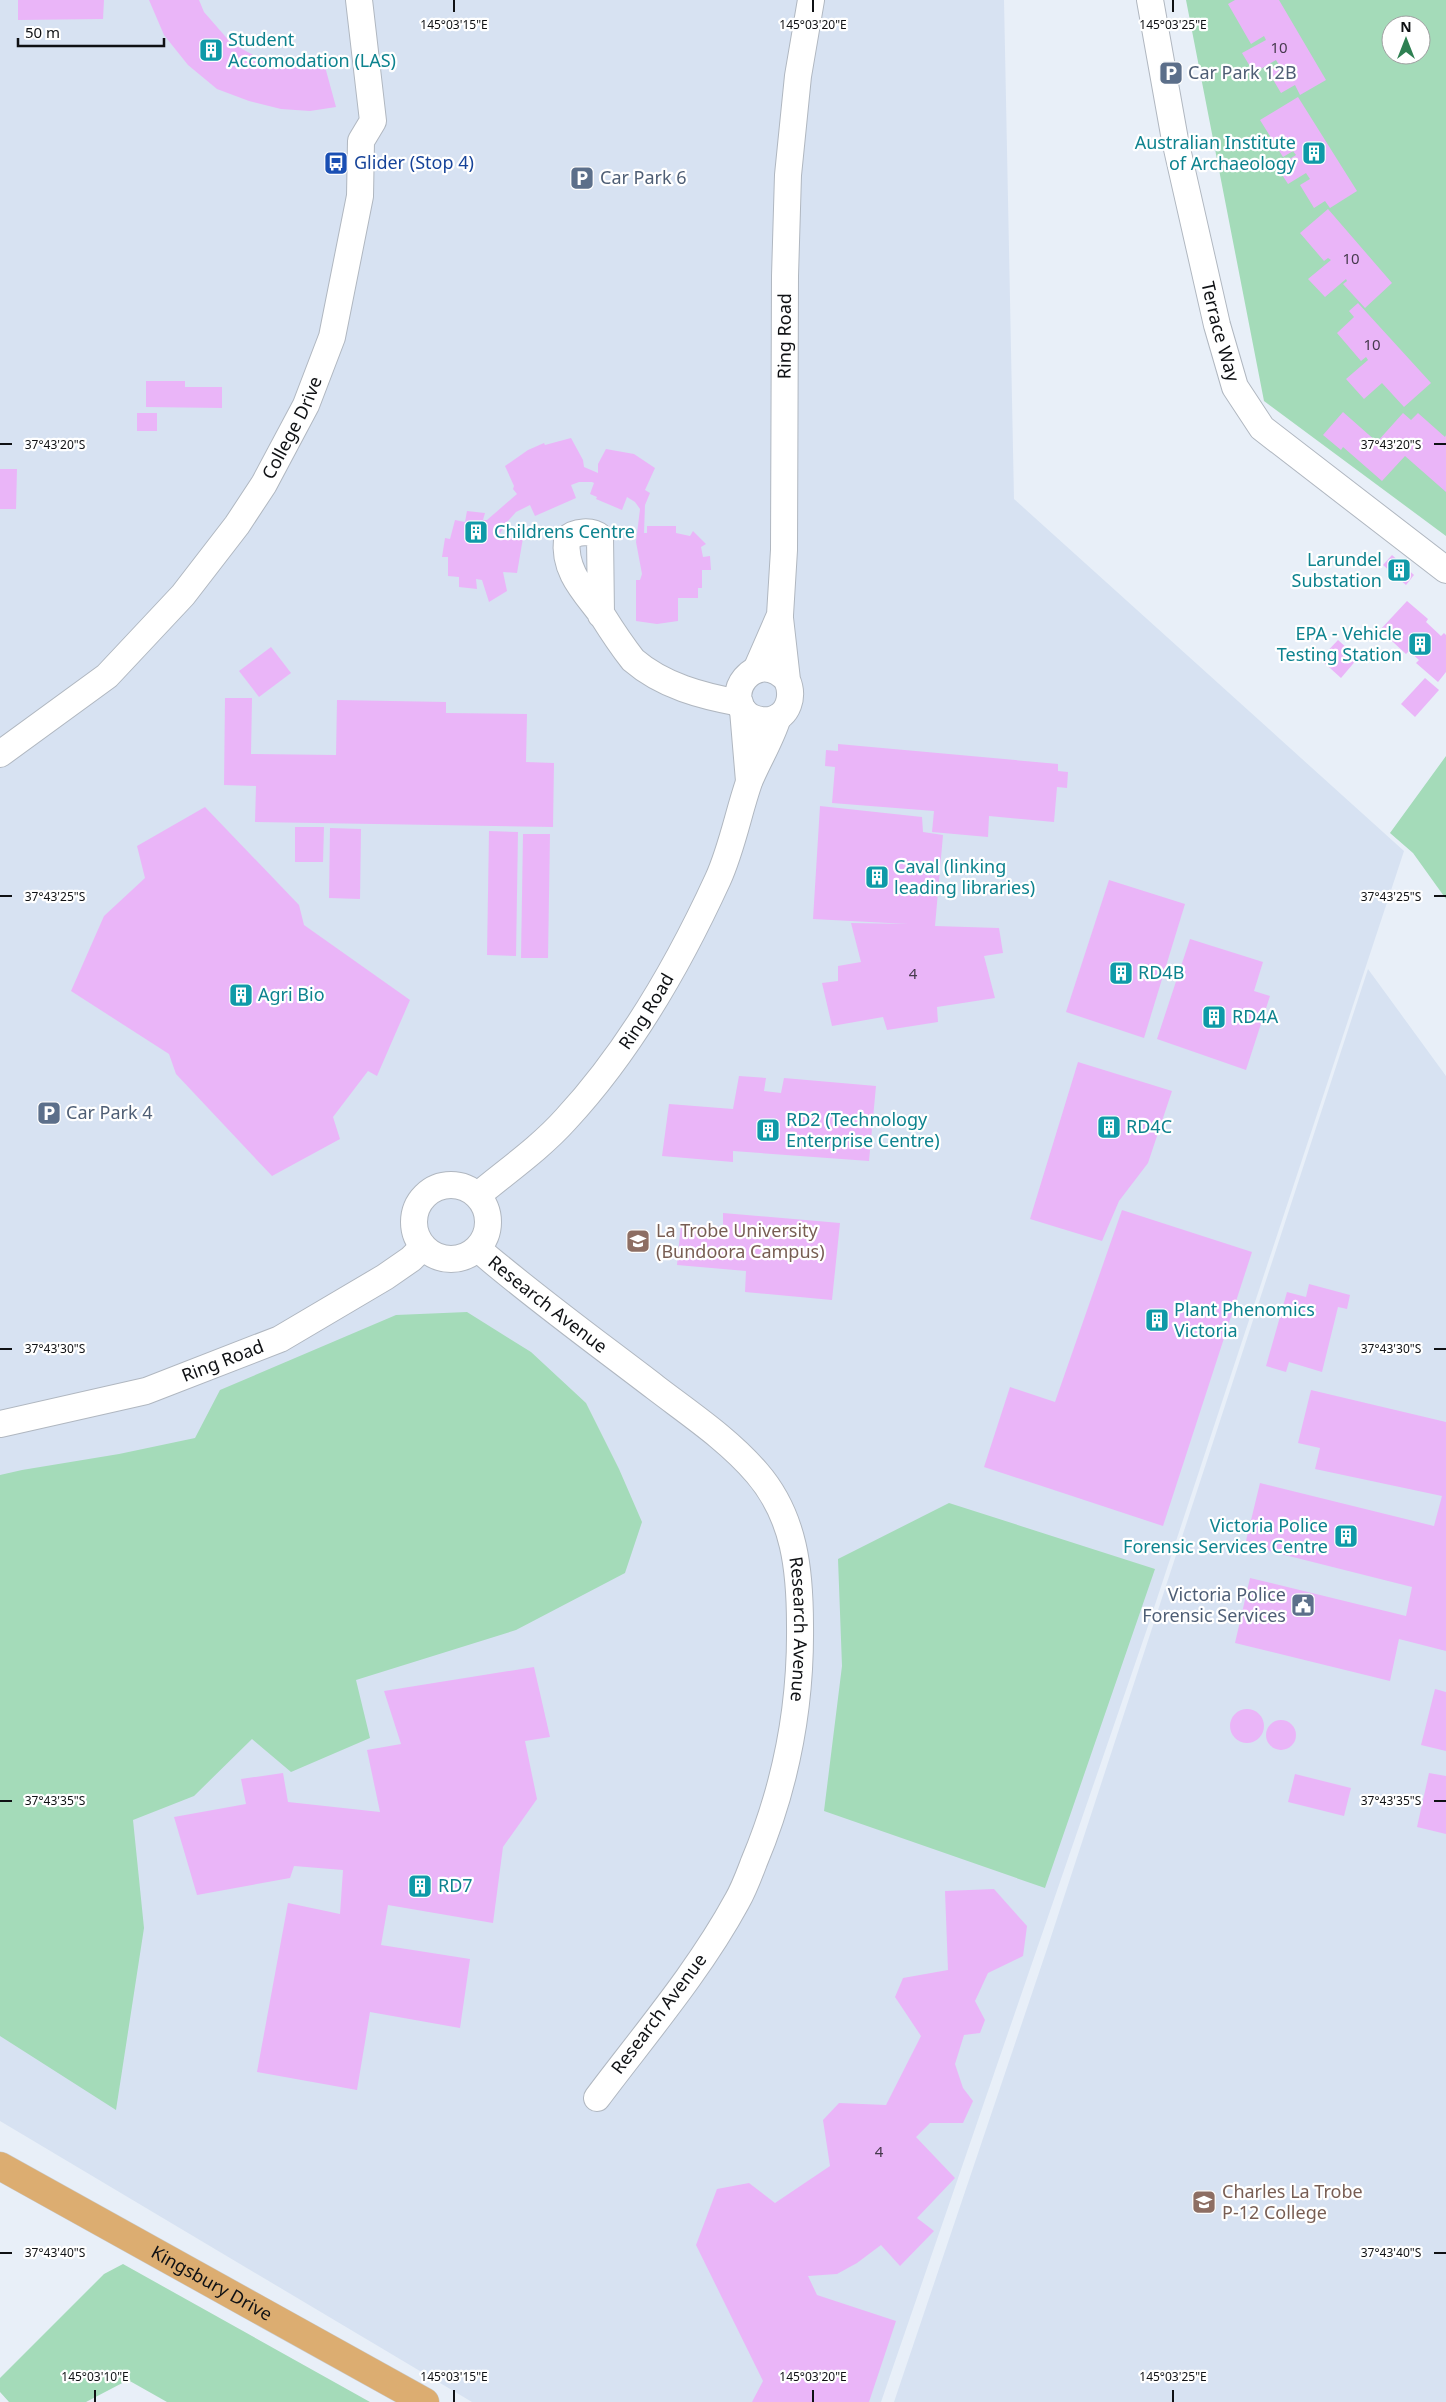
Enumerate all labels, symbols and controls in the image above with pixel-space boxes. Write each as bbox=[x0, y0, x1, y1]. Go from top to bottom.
scale bar bbox=[18, 15, 164, 47]
north arrow bbox=[1381, 15, 1431, 65]
text: 145°03'15"E bbox=[420, 16, 488, 33]
text: 145°03'20"E bbox=[779, 16, 847, 33]
text: 145°03'25"E bbox=[1139, 16, 1207, 33]
text: N bbox=[1400, 17, 1412, 36]
text: 50 m bbox=[25, 22, 60, 42]
place label: Student Accomodation (LAS) bbox=[228, 27, 396, 72]
building icon: Student Accomodation (LAS) bbox=[198, 37, 224, 63]
house number: 10 bbox=[1270, 37, 1288, 57]
parking icon: Car Park 12B bbox=[1158, 60, 1184, 86]
place label: Car Park 12B bbox=[1188, 60, 1297, 84]
place label: Australian Institute of Archaeology bbox=[1135, 130, 1297, 175]
building icon: Australian Institute of Archaeology bbox=[1301, 140, 1327, 166]
bus stop icon: Glider (Stop 4) bbox=[323, 150, 349, 176]
place label: Glider (Stop 4) bbox=[354, 150, 474, 174]
parking icon: Car Park 6 bbox=[569, 165, 595, 191]
place label: Car Park 6 bbox=[600, 165, 687, 189]
house number: 10 bbox=[1342, 248, 1360, 268]
street label: Terrace Way bbox=[1196, 279, 1246, 385]
street label: Ring Road bbox=[772, 293, 796, 379]
house number: 10 bbox=[1363, 334, 1381, 354]
street label: College Drive bbox=[256, 373, 327, 483]
text: 37°43'20"S bbox=[25, 436, 86, 453]
text: 37°43'20"S bbox=[1361, 436, 1422, 453]
building icon: Childrens Centre bbox=[463, 519, 489, 545]
place label: Childrens Centre bbox=[494, 519, 635, 543]
place label: Larundel Substation bbox=[1292, 547, 1382, 592]
building icon: Larundel Substation bbox=[1386, 557, 1412, 583]
place label: EPA - Vehicle Testing Station bbox=[1277, 621, 1402, 666]
building icon: EPA - Vehicle Testing Station bbox=[1407, 631, 1433, 657]
place label: Caval (linking leading libraries) bbox=[894, 854, 1035, 899]
building icon: Caval (linking leading libraries) bbox=[864, 864, 890, 890]
text: 37°43'25"S bbox=[25, 888, 86, 905]
text: 37°43'25"S bbox=[1361, 888, 1422, 905]
building icon: RD4B bbox=[1108, 960, 1134, 986]
place label: RD4B bbox=[1138, 960, 1184, 984]
house number: 4 bbox=[909, 963, 918, 983]
street label: Ring Road bbox=[613, 968, 679, 1054]
building icon: Agri Bio bbox=[228, 982, 254, 1008]
place label: Agri Bio bbox=[258, 982, 325, 1006]
building icon: RD4A bbox=[1201, 1004, 1227, 1030]
place label: RD4A bbox=[1232, 1004, 1279, 1028]
parking icon: Car Park 4 bbox=[36, 1100, 62, 1126]
place label: Car Park 4 bbox=[66, 1100, 153, 1124]
place label: RD2 (Technology Enterprise Centre) bbox=[786, 1107, 940, 1152]
building icon: RD4C bbox=[1096, 1114, 1122, 1140]
place label: RD4C bbox=[1126, 1114, 1172, 1138]
building icon: RD2 (Technology Enterprise Centre) bbox=[755, 1117, 781, 1143]
place label: La Trobe University (Bundoora Campus) bbox=[656, 1218, 825, 1263]
school or university icon: La Trobe University (Bundoora Campus) bbox=[625, 1228, 651, 1254]
street label: Research Avenue bbox=[484, 1250, 613, 1358]
place label: Plant Phenomics Victoria bbox=[1174, 1297, 1315, 1342]
building icon: Plant Phenomics Victoria bbox=[1144, 1307, 1170, 1333]
street label: Ring Road bbox=[178, 1334, 267, 1387]
text: 37°43'30"S bbox=[25, 1340, 86, 1357]
text: 37°43'30"S bbox=[1361, 1340, 1422, 1357]
place label: Victoria Police Forensic Services Centre bbox=[1123, 1513, 1328, 1558]
building icon: Victoria Police Forensic Services Centre bbox=[1333, 1523, 1359, 1549]
street label: Research Avenue bbox=[784, 1555, 813, 1703]
place label: Victoria Police Forensic Services bbox=[1142, 1582, 1286, 1627]
public building icon: Victoria Police Forensic Services bbox=[1290, 1592, 1316, 1618]
text: 37°43'35"S bbox=[25, 1792, 86, 1809]
text: 37°43'35"S bbox=[1361, 1792, 1422, 1809]
building icon: RD7 bbox=[407, 1873, 433, 1899]
place label: RD7 bbox=[438, 1873, 473, 1897]
street label: Research Avenue bbox=[605, 1948, 711, 2078]
house number: 4 bbox=[875, 2141, 884, 2161]
place label: Charles La Trobe P-12 College bbox=[1222, 2179, 1363, 2224]
school or university icon: Charles La Trobe P-12 College bbox=[1191, 2189, 1217, 2215]
street label: Kingsbury Drive bbox=[147, 2239, 277, 2326]
text: 37°43'40"S bbox=[25, 2244, 86, 2261]
text: 37°43'40"S bbox=[1361, 2244, 1422, 2261]
text: 145°03'10"E bbox=[61, 2368, 129, 2385]
text: 145°03'15"E bbox=[420, 2368, 488, 2385]
text: 145°03'20"E bbox=[779, 2368, 847, 2385]
text: 145°03'25"E bbox=[1139, 2368, 1207, 2385]

